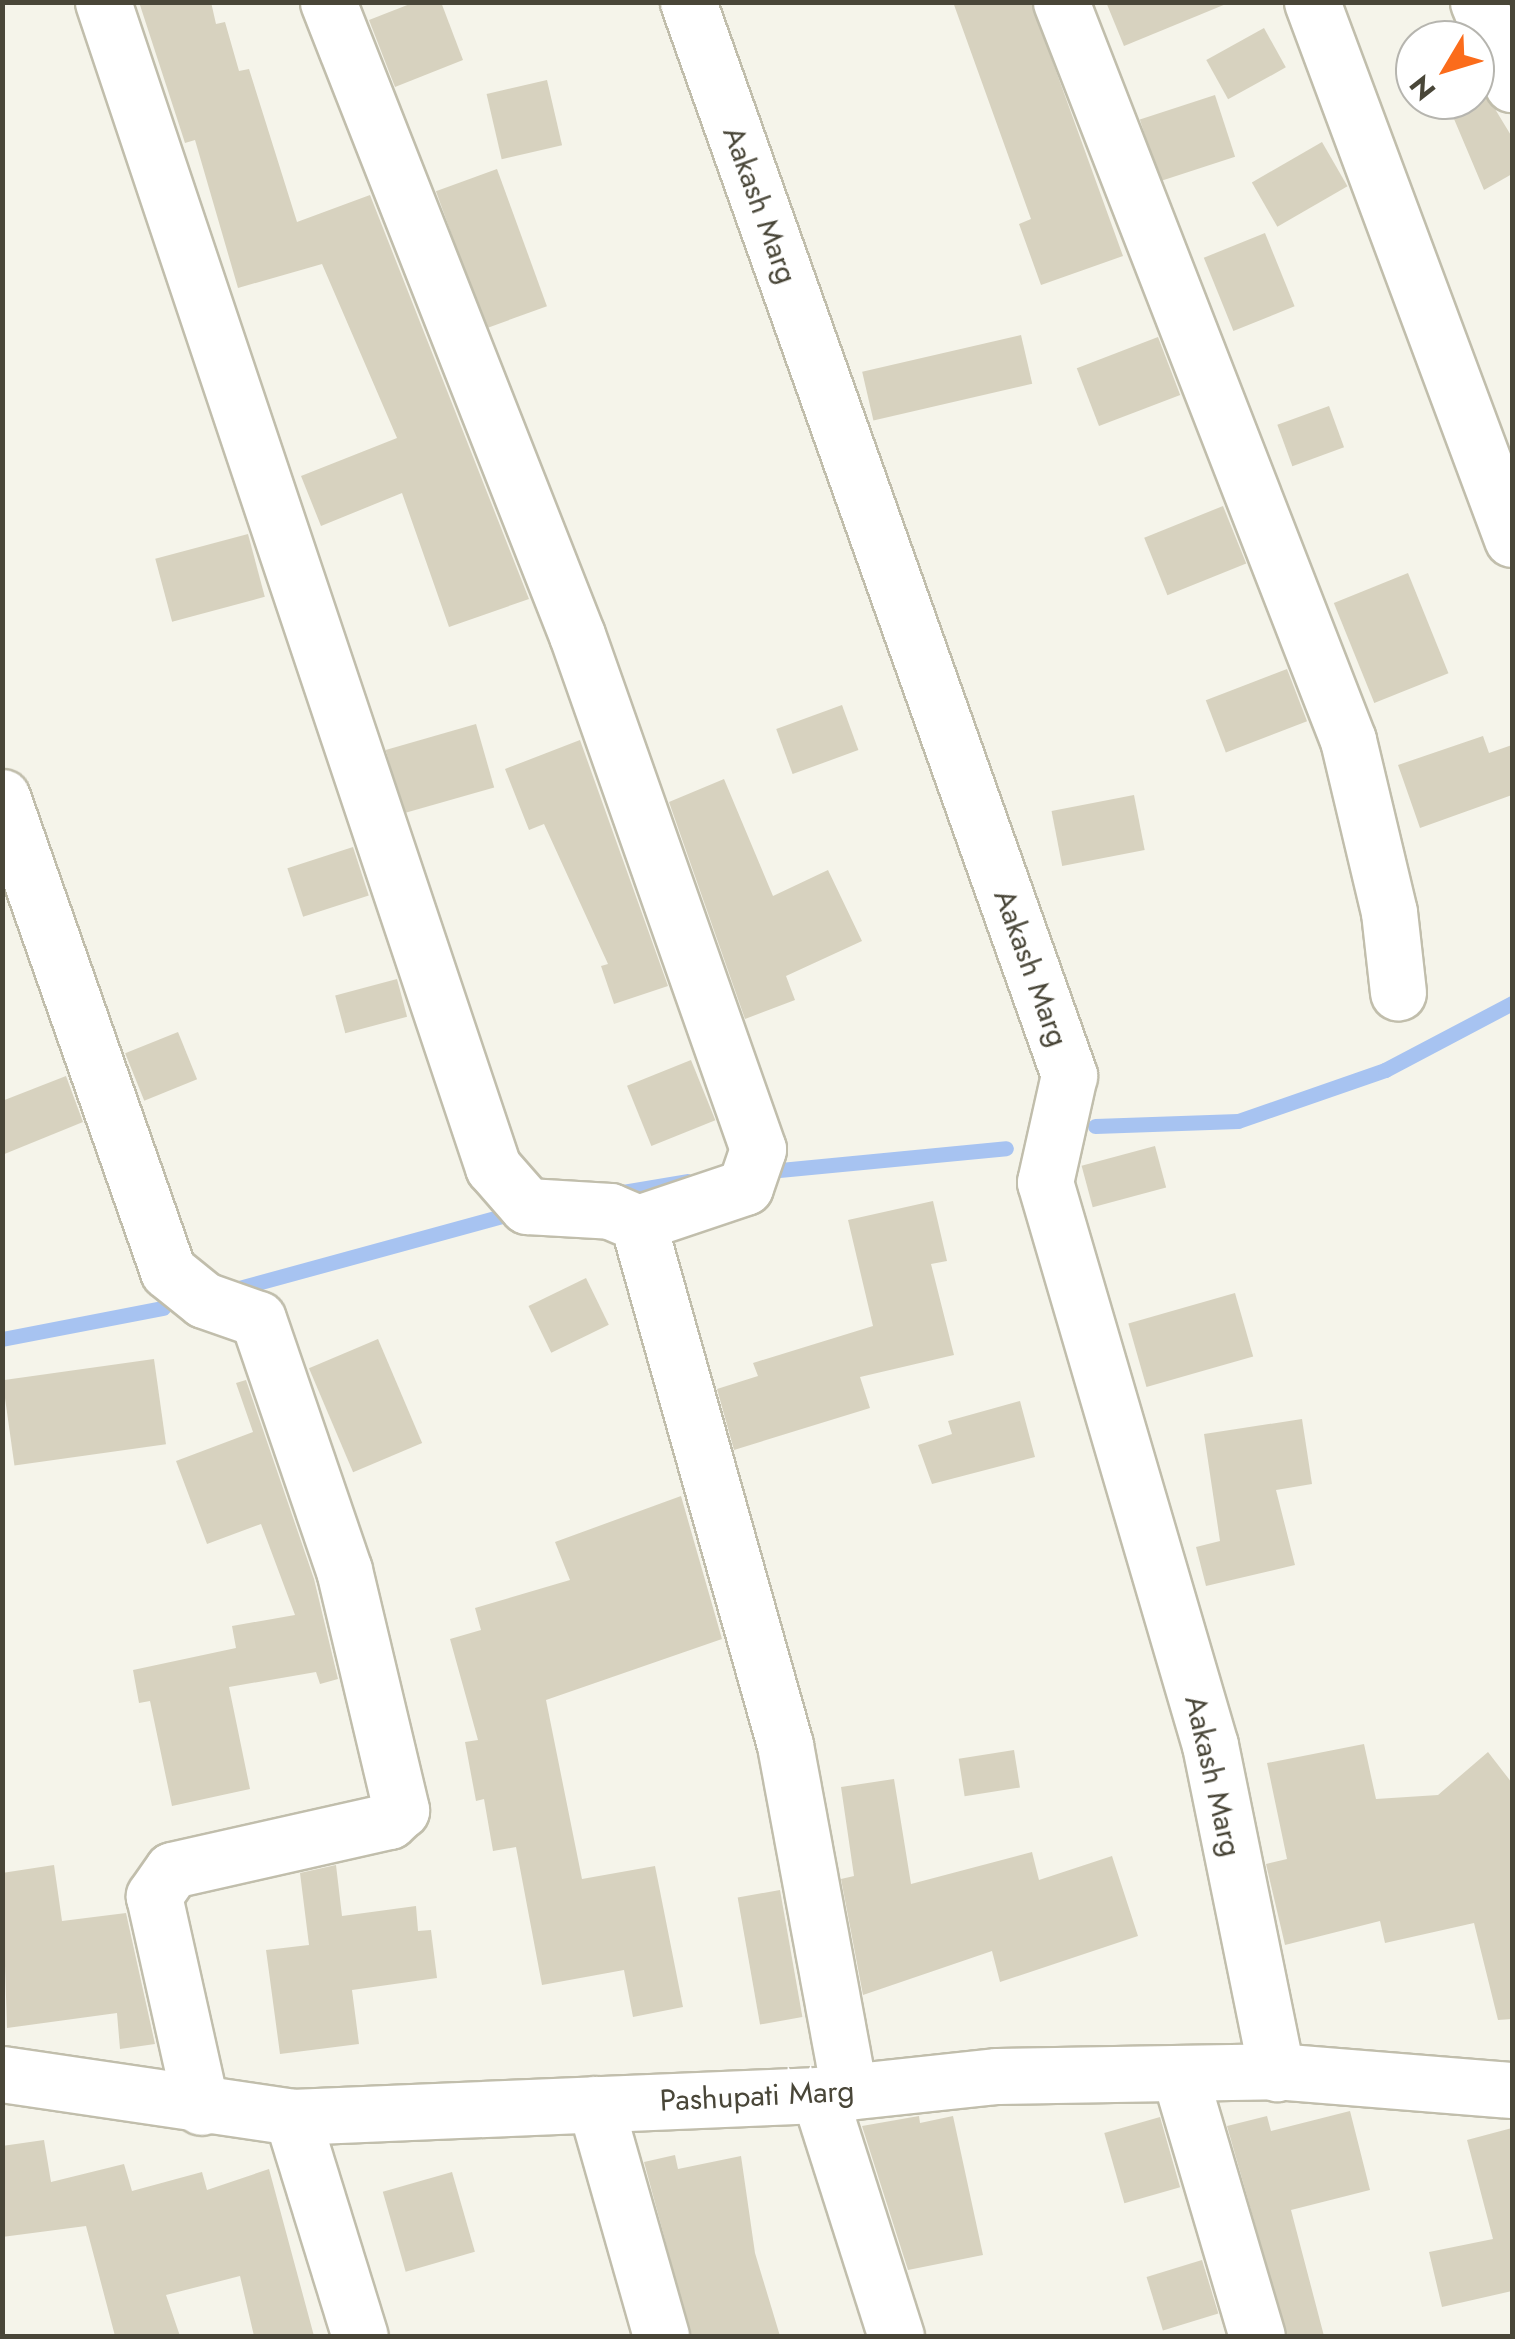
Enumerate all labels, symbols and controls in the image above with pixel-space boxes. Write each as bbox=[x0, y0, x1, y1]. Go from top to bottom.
north arrow bbox=[1395, 20, 1495, 120]
text: N bbox=[1400, 66, 1446, 109]
street label: Aakash Marg bbox=[715, 122, 805, 288]
street label: Aakash Marg bbox=[986, 885, 1076, 1051]
street label: Aakash Marg bbox=[1177, 1692, 1249, 1860]
street label: Pashupati Marg bbox=[659, 2073, 855, 2119]

